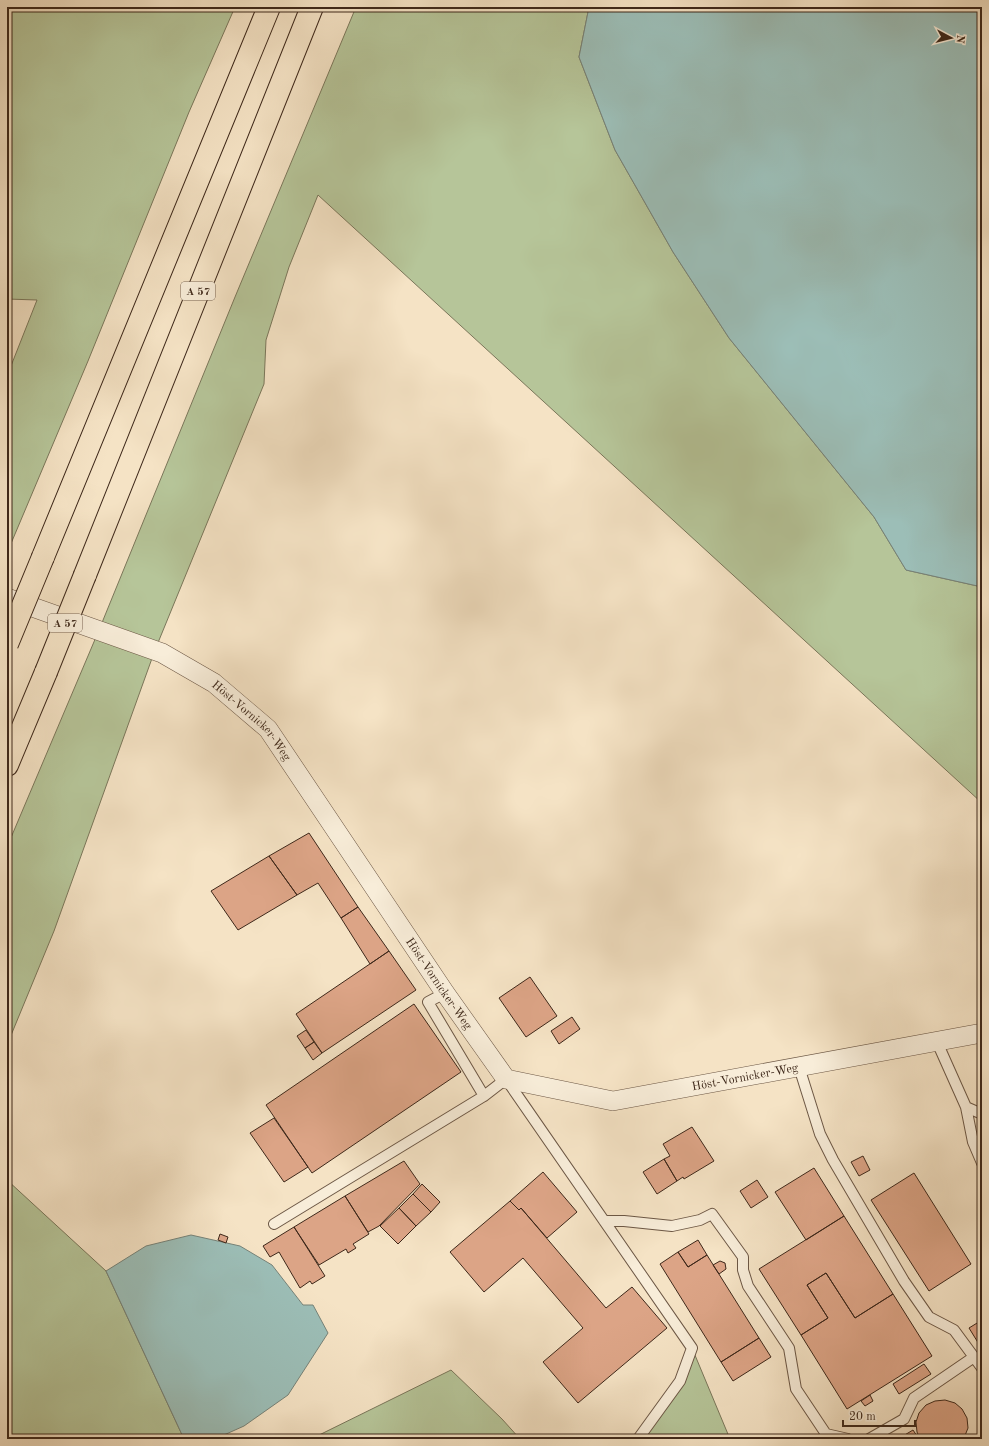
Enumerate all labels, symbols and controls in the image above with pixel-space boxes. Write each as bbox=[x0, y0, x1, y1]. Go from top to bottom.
north arrow bbox=[931, 18, 971, 58]
text: N bbox=[953, 34, 965, 44]
road number: A 57 bbox=[181, 282, 215, 300]
road number: A 57 bbox=[48, 614, 82, 632]
street label: Höst-Vornicker-Weg bbox=[209, 679, 293, 764]
street label: Höst-Vornicker-Weg bbox=[403, 936, 474, 1032]
street label: Höst-Vornicker-Weg bbox=[691, 1062, 800, 1093]
scale bar bbox=[843, 1402, 915, 1428]
text: 20 m bbox=[849, 1411, 876, 1423]

